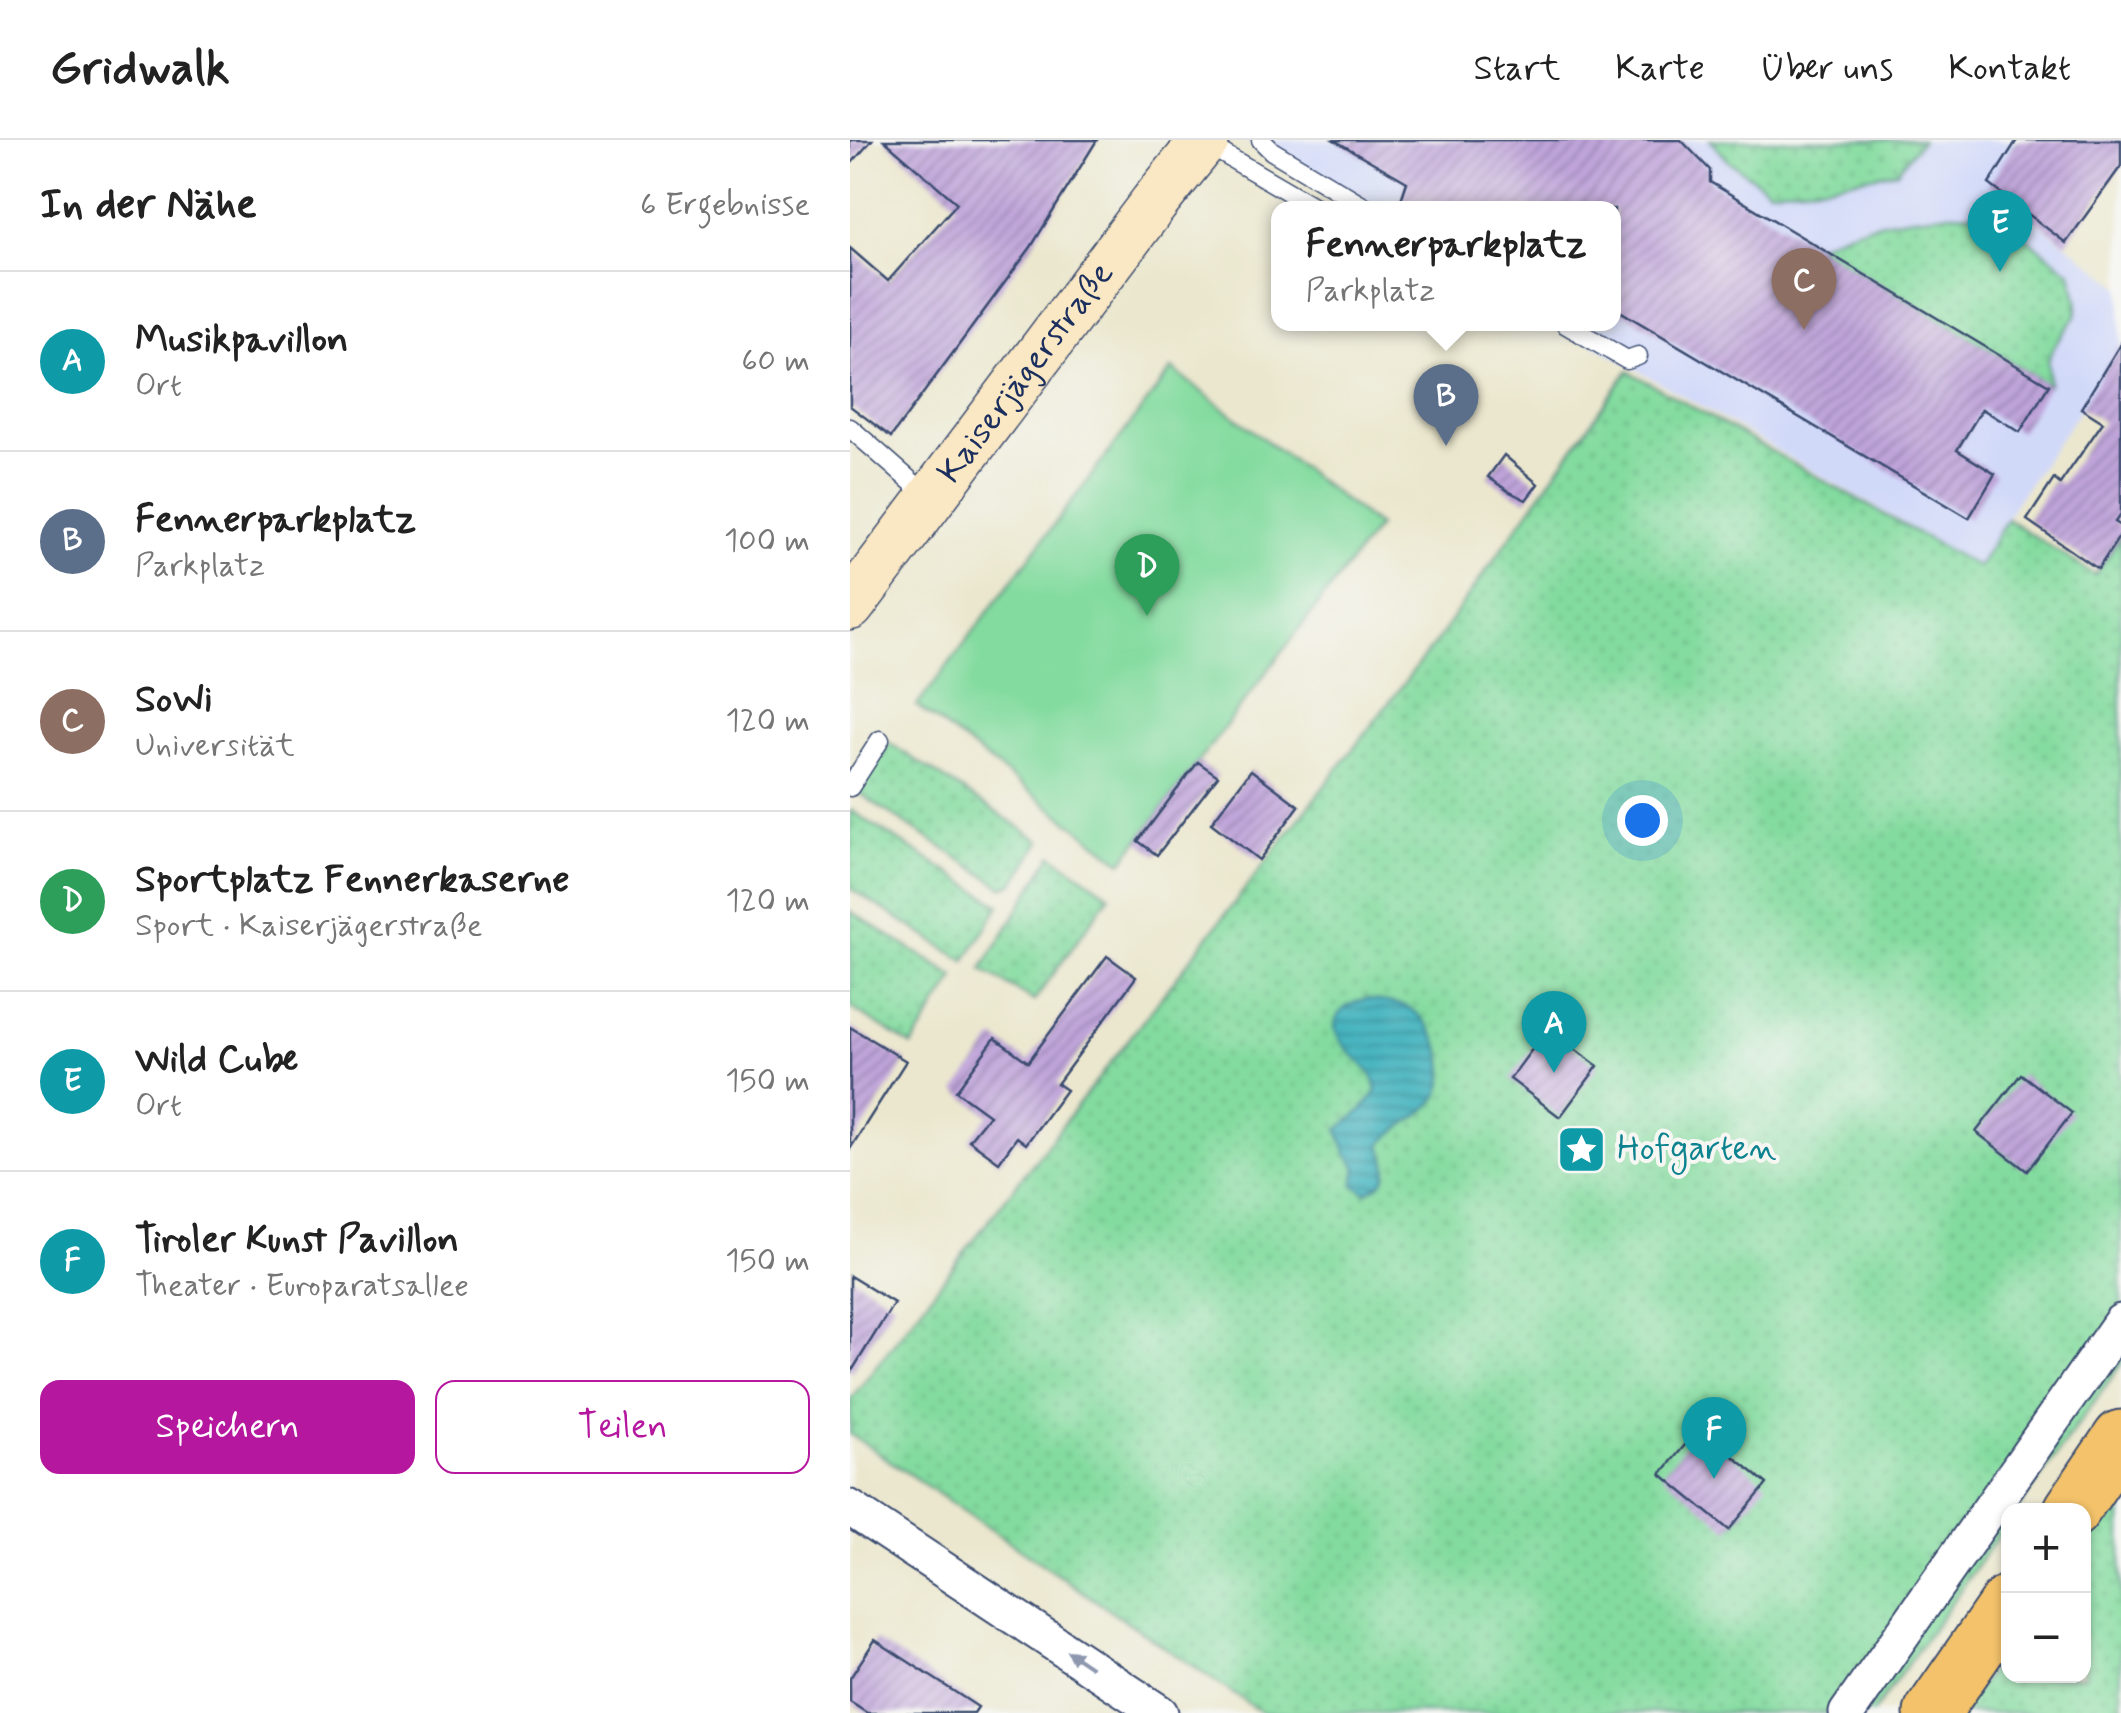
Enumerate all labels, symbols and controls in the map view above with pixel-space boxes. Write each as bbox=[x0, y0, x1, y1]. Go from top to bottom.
text: Gridwalk bbox=[50, 38, 230, 101]
text: Start bbox=[1474, 46, 1560, 92]
text: Karte bbox=[1615, 46, 1705, 92]
text: Über uns bbox=[1760, 46, 1893, 92]
text: Kontakt bbox=[1948, 46, 2071, 92]
text: In der Nähe bbox=[40, 178, 257, 233]
text: 6 Ergebnisse bbox=[640, 184, 810, 226]
pin: E bbox=[1968, 189, 2032, 272]
popup bbox=[1271, 201, 1621, 331]
text: Fennerparkplatz bbox=[1305, 221, 1587, 270]
pin: C bbox=[1772, 248, 1836, 330]
street label: Kaiserjägerstraße bbox=[927, 253, 1125, 493]
text: Parkplatz bbox=[1305, 270, 1435, 312]
text: Musikpavillon bbox=[135, 316, 348, 365]
text: A bbox=[62, 340, 83, 382]
text: 60 m bbox=[741, 340, 810, 382]
pin: B bbox=[1414, 364, 1478, 446]
text: Ort bbox=[135, 365, 182, 407]
text: Fennerparkplatz bbox=[135, 496, 416, 545]
text: B bbox=[62, 520, 83, 562]
text: 100 m bbox=[724, 520, 810, 562]
pin: D bbox=[1114, 534, 1180, 616]
text: Parkplatz bbox=[135, 545, 265, 587]
text: SoWi bbox=[135, 676, 213, 725]
text: C bbox=[61, 700, 84, 742]
text: 120 m bbox=[725, 700, 810, 742]
text: Universität bbox=[135, 725, 295, 767]
your location bbox=[1617, 795, 1668, 846]
text: Sportplatz Fennerkaserne bbox=[135, 856, 570, 905]
text: D bbox=[61, 880, 84, 922]
text: 120 m bbox=[725, 880, 810, 922]
text: Sport · Kaiserjägerstraße bbox=[135, 905, 483, 947]
pin: A bbox=[1522, 990, 1586, 1073]
text: Wild Cube bbox=[135, 1036, 298, 1085]
text: E bbox=[63, 1060, 82, 1102]
text: 150 m bbox=[725, 1060, 810, 1102]
text: Ort bbox=[135, 1085, 182, 1127]
place icon: Hofgarten bbox=[1556, 1123, 1608, 1175]
place label: Hofgarten bbox=[1617, 1126, 1776, 1175]
text: Tiroler Kunst Pavillon bbox=[135, 1216, 459, 1265]
text: F bbox=[64, 1240, 81, 1282]
text: 150 m bbox=[725, 1240, 810, 1282]
text: Theater · Europaratsallee bbox=[135, 1265, 469, 1307]
button: Speichern bbox=[40, 1380, 415, 1474]
button: Teilen bbox=[435, 1380, 810, 1474]
pin: F bbox=[1682, 1396, 1746, 1479]
map controls bbox=[2001, 1503, 2091, 1683]
button: + bbox=[2001, 1503, 2091, 1593]
button: − bbox=[2001, 1593, 2091, 1683]
one-way arrow bbox=[1065, 1650, 1092, 1669]

